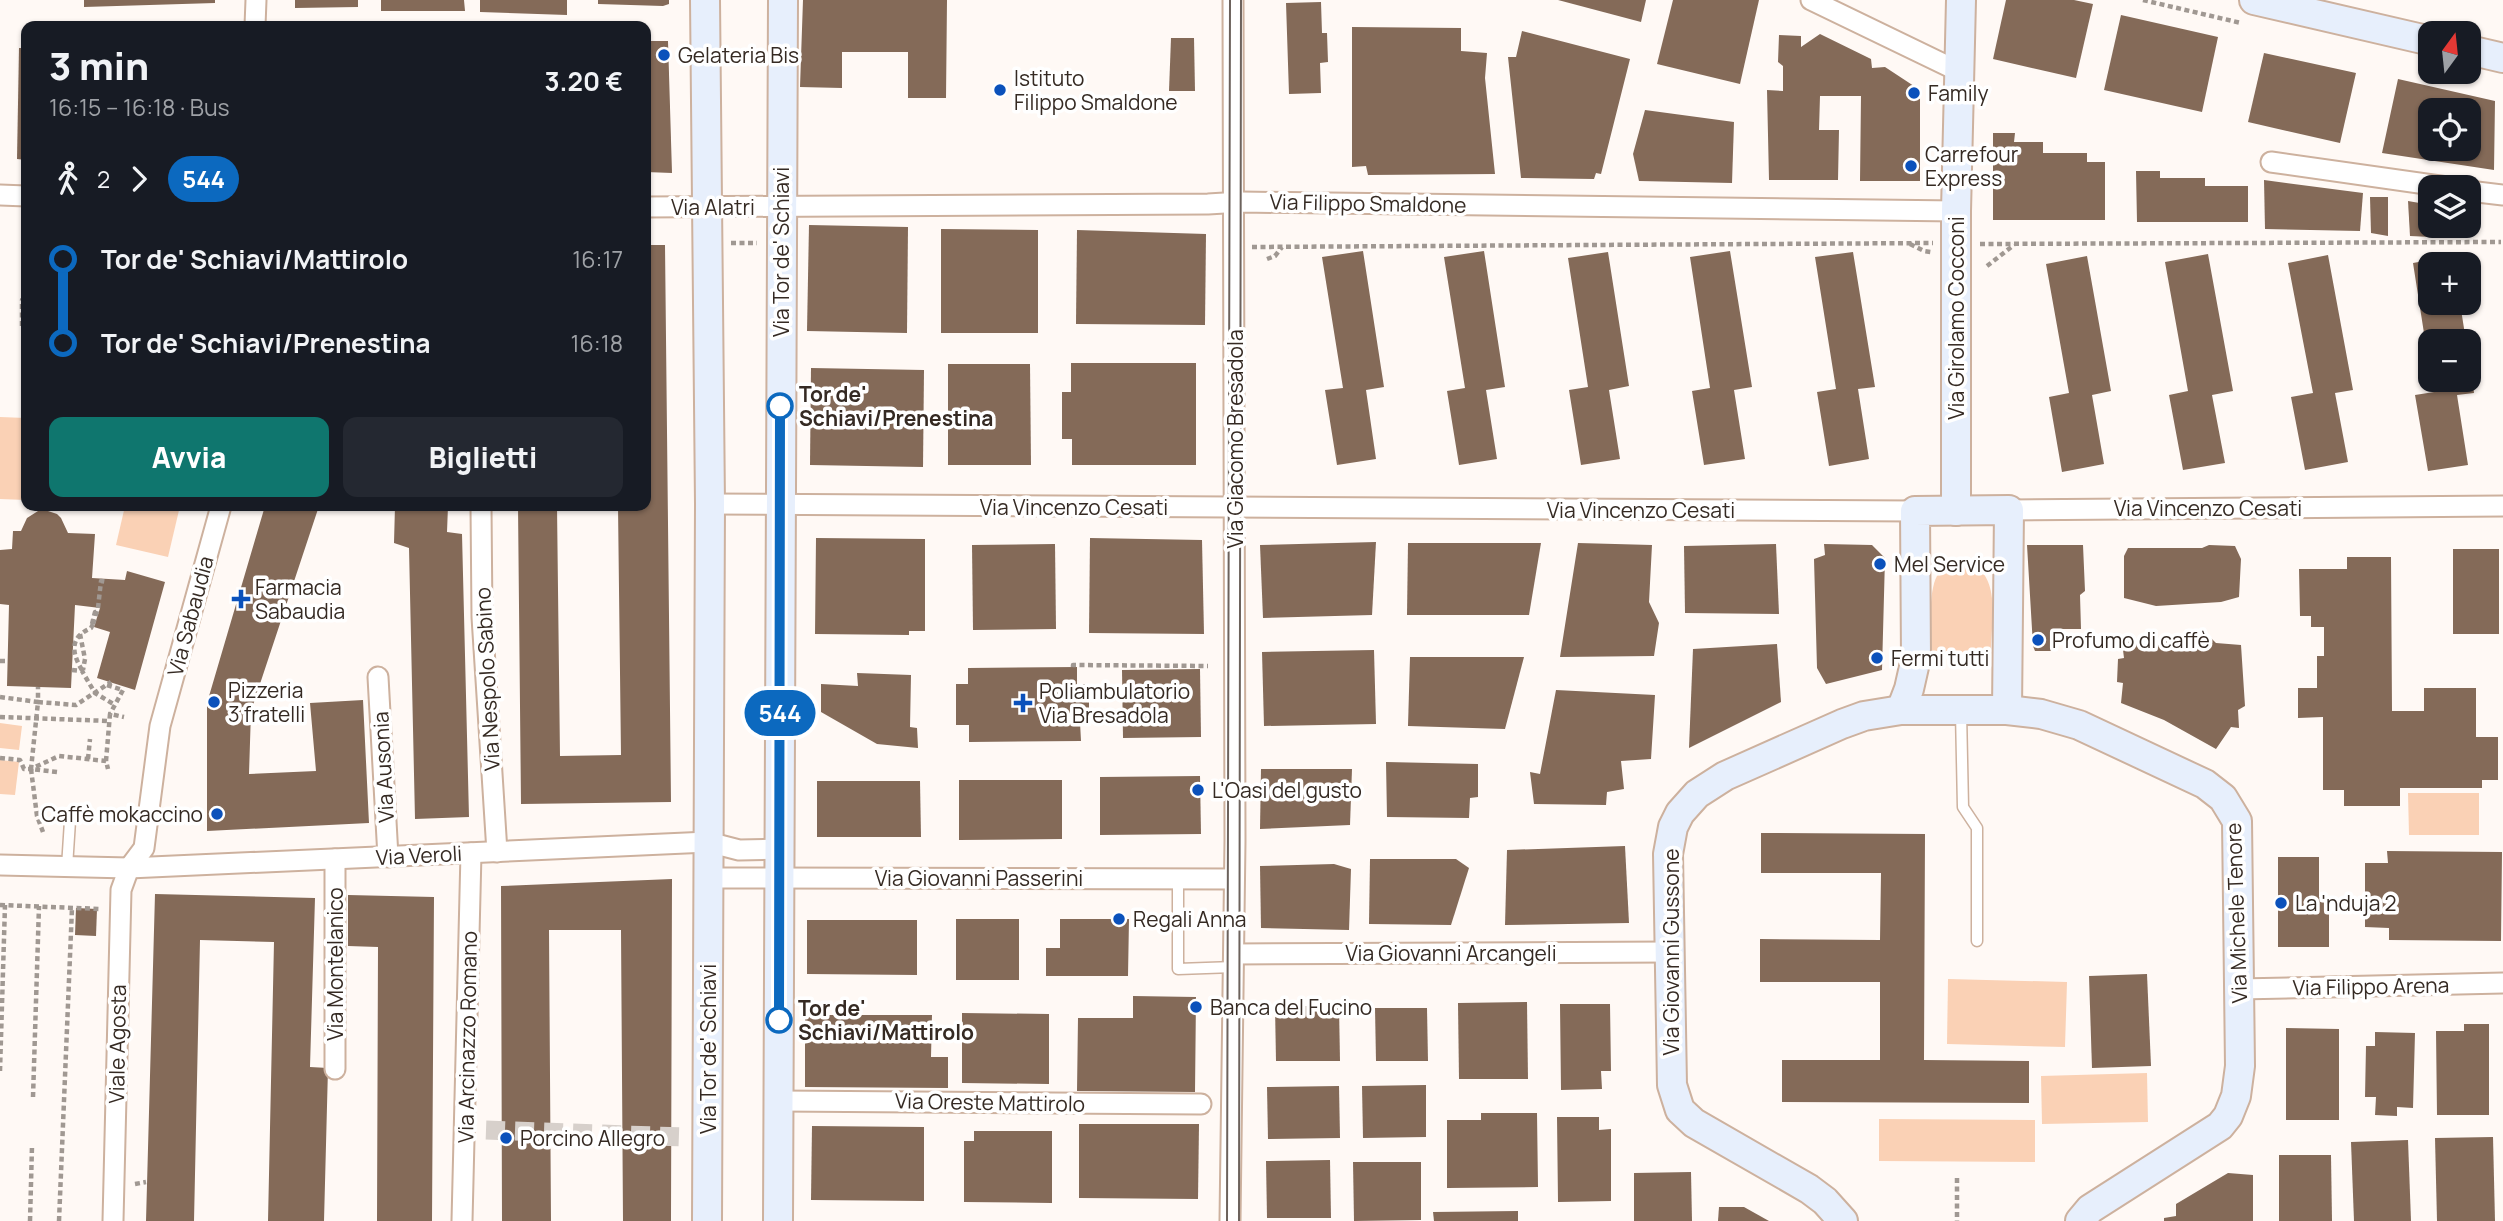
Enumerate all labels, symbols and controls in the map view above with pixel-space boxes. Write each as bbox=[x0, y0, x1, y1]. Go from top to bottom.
north arrow bbox=[2418, 21, 2482, 84]
map controls bbox=[2418, 21, 2481, 392]
text: 3 min bbox=[49, 39, 149, 91]
place label: Gelateria Bis bbox=[678, 41, 799, 69]
marker: Gelateria Bis bbox=[656, 47, 672, 63]
text: 3.20 € bbox=[544, 63, 623, 99]
place label: Istituto Filippo Smaldone bbox=[1014, 64, 1178, 116]
place label: Family bbox=[1928, 79, 1989, 107]
marker: Istituto Filippo Smaldone bbox=[992, 82, 1008, 98]
marker: Family bbox=[1906, 85, 1922, 101]
text: 16:15 – 16:18 · Bus bbox=[49, 91, 230, 123]
button: locate bbox=[2418, 98, 2481, 161]
place label: Carrefour Express bbox=[1925, 140, 2019, 192]
marker: Carrefour Express bbox=[1903, 158, 1919, 174]
icon: walk bbox=[49, 160, 87, 198]
icon: forward bbox=[120, 160, 158, 198]
text: 544 bbox=[182, 162, 225, 195]
text: 2 bbox=[97, 163, 110, 195]
street label: Via Tor de' Schiavi bbox=[767, 167, 795, 337]
button: layers bbox=[2418, 175, 2481, 238]
street label: Via Filippo Smaldone bbox=[1269, 187, 1467, 219]
street label: Via Alatri bbox=[671, 193, 755, 221]
street label: Via Girolamo Cocconi bbox=[1942, 216, 1970, 420]
text: Tor de' Schiavi/Mattirolo bbox=[101, 241, 408, 277]
text: 16:17 bbox=[572, 243, 623, 275]
button: + bbox=[2418, 252, 2481, 315]
text: Tor de' Schiavi/Prenestina bbox=[101, 325, 431, 361]
text: 16:18 bbox=[571, 327, 623, 359]
street label: Via Giacomo Bresadola bbox=[1221, 329, 1249, 549]
button: − bbox=[2418, 329, 2481, 392]
place label: Tor de' Schiavi/Prenestina bbox=[799, 380, 993, 432]
marker: Tor de' Schiavi/Prenestina bbox=[767, 393, 793, 419]
button: Avvia bbox=[49, 417, 329, 497]
button: Biglietti bbox=[343, 417, 623, 497]
street label: Via Vincenzo Cesati bbox=[980, 493, 1168, 521]
street label: Via Vincenzo Cesati bbox=[2114, 494, 2302, 522]
street label: Via Vincenzo Cesati bbox=[1547, 496, 1735, 524]
place label: Mel Service bbox=[1894, 550, 2005, 578]
street label: Via Sabaudia bbox=[161, 553, 219, 679]
marker: Mel Service bbox=[1872, 556, 1888, 572]
place label: Farmacia Sabaudia bbox=[255, 573, 345, 625]
street label: Via Nespolo Sabino bbox=[468, 586, 506, 772]
marker: Farmacia Sabaudia bbox=[233, 591, 249, 607]
place label: Profumo di caffè bbox=[2052, 626, 2210, 654]
marker: Profumo di caffè bbox=[2030, 632, 2046, 648]
place label: Fermi tutti bbox=[1891, 644, 1989, 672]
marker: Fermi tutti bbox=[1869, 650, 1885, 666]
place label: Pizzeria 3 fratelli bbox=[228, 676, 305, 728]
place label: Poliambulatorio Via Bresadola bbox=[1039, 677, 1190, 729]
line badge: 544 bbox=[740, 690, 820, 736]
marker: Poliambulatorio Via Bresadola bbox=[1013, 693, 1033, 713]
marker: Pizzeria 3 fratelli bbox=[206, 694, 222, 710]
text: 544 bbox=[759, 696, 801, 729]
street label: Via Ausonia bbox=[366, 711, 400, 823]
place label: L'Oasi del gusto bbox=[1212, 776, 1362, 804]
marker: L'Oasi del gusto bbox=[1190, 782, 1206, 798]
place label: Caffè mokaccino bbox=[41, 800, 203, 828]
marker: Caffè mokaccino bbox=[209, 806, 225, 822]
street label: Via Michele Tenore bbox=[2219, 822, 2253, 1004]
street label: Via Veroli bbox=[375, 839, 463, 871]
street label: Via Giovanni Gussone bbox=[1657, 849, 1685, 1055]
street label: Via Giovanni Passerini bbox=[875, 864, 1083, 892]
street label: Via Montelanico bbox=[321, 887, 349, 1041]
place label: La 'nduja 2 bbox=[2295, 889, 2397, 917]
marker: La 'nduja 2 bbox=[2273, 895, 2289, 911]
place label: Regali Anna bbox=[1133, 905, 1247, 933]
marker: Regali Anna bbox=[1111, 911, 1127, 927]
street label: Via Arcinazzo Romano bbox=[451, 931, 483, 1143]
street label: Via Giovanni Arcangeli bbox=[1345, 939, 1557, 967]
street label: Via Tor de' Schiavi bbox=[694, 964, 722, 1134]
street label: Via Filippo Arena bbox=[2292, 971, 2450, 1001]
street label: Viale Agosta bbox=[102, 984, 132, 1104]
place label: Banca del Fucino bbox=[1210, 993, 1372, 1021]
place label: Tor de' Schiavi/Mattirolo bbox=[798, 994, 974, 1046]
marker: Banca del Fucino bbox=[1188, 999, 1204, 1015]
marker: Tor de' Schiavi/Mattirolo bbox=[766, 1007, 792, 1033]
street label: Via Oreste Mattirolo bbox=[895, 1086, 1085, 1118]
place label: Porcino Allegro bbox=[520, 1124, 665, 1152]
marker: Porcino Allegro bbox=[498, 1130, 514, 1146]

